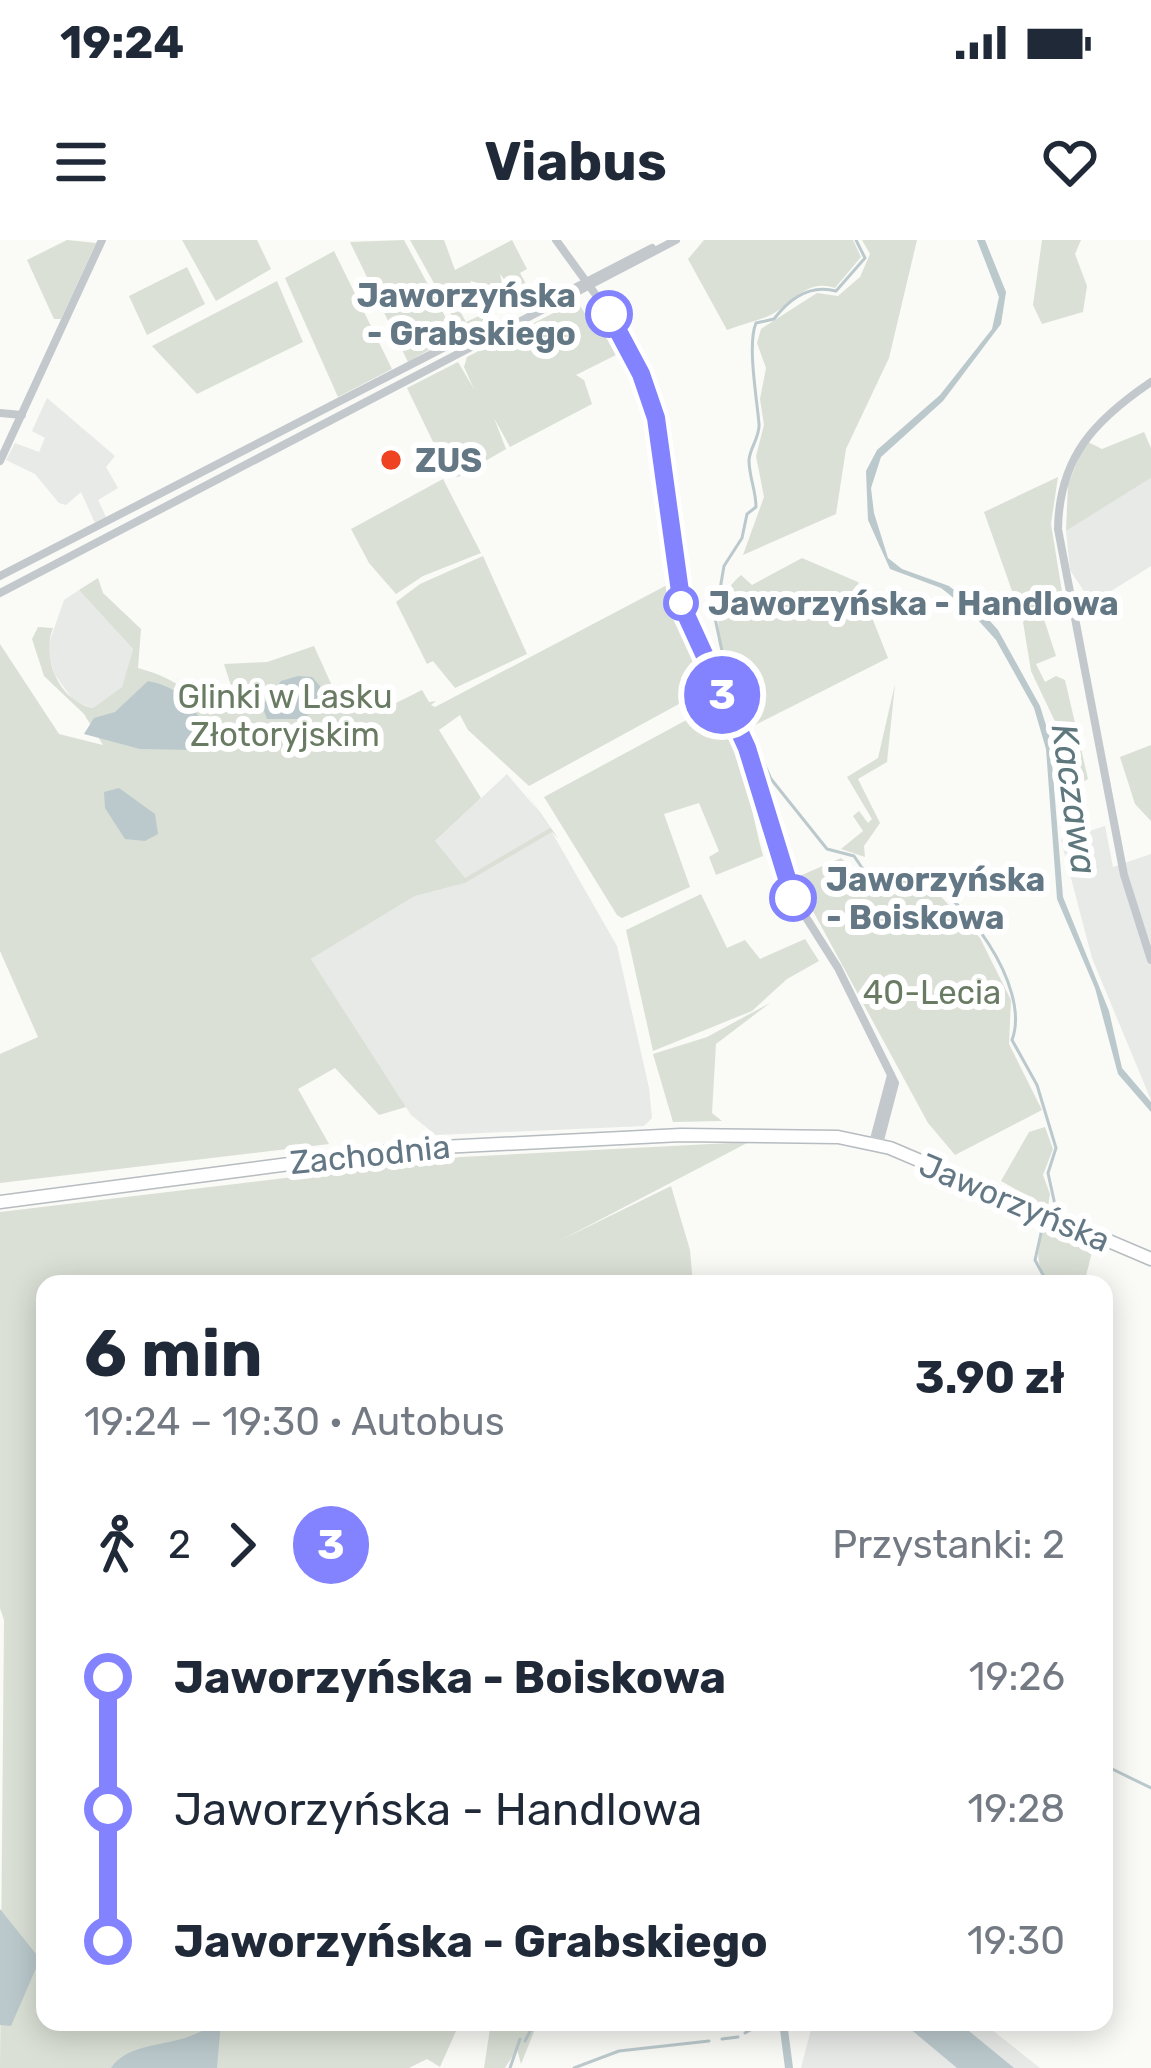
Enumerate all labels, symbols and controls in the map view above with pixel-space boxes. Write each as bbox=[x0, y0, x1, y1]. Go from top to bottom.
text: 19:24 bbox=[60, 16, 184, 69]
icon: menu bbox=[48, 129, 114, 195]
icon: heart bbox=[1037, 129, 1103, 195]
text: Viabus bbox=[484, 130, 667, 194]
place label: Jaworzyńska - Grabskiego bbox=[357, 276, 576, 353]
marker: Jaworzyńska - Grabskiego bbox=[587, 292, 631, 336]
place label: ZUS bbox=[415, 441, 482, 480]
marker: ZUS bbox=[378, 447, 404, 473]
place label: Jaworzyńska - Handlowa bbox=[708, 584, 1119, 623]
marker: Jaworzyńska - Handlowa bbox=[665, 587, 697, 619]
line badge: 3 bbox=[683, 656, 761, 734]
text: 3 bbox=[708, 670, 736, 720]
park label: Glinki w Lasku Złotoryjskim bbox=[177, 677, 393, 754]
water label: Kaczawa bbox=[1043, 721, 1106, 877]
place label: Jaworzyńska - Boiskowa bbox=[826, 860, 1045, 937]
marker: Jaworzyńska - Boiskowa bbox=[771, 876, 815, 920]
park label: 40-Lecia bbox=[863, 973, 1001, 1012]
street label: Zachodnia bbox=[288, 1127, 452, 1182]
street label: Jaworzyńska bbox=[914, 1145, 1116, 1260]
text: 6 min bbox=[84, 1314, 263, 1393]
text: 3.90 zł bbox=[915, 1351, 1065, 1404]
text: 19:24 – 19:30 · Autobus bbox=[84, 1399, 505, 1445]
icon: walk bbox=[84, 1512, 150, 1578]
icon: forward bbox=[209, 1512, 275, 1578]
text: 3 bbox=[317, 1520, 345, 1570]
text: 2 bbox=[168, 1522, 191, 1568]
text: Przystanki: 2 bbox=[832, 1522, 1065, 1568]
text: Jaworzyńska - Boiskowa bbox=[174, 1651, 726, 1704]
text: 19:26 bbox=[969, 1654, 1065, 1700]
text: Jaworzyńska - Handlowa bbox=[174, 1783, 702, 1836]
text: 19:28 bbox=[967, 1786, 1065, 1832]
text: Jaworzyńska - Grabskiego bbox=[174, 1915, 768, 1968]
text: 19:30 bbox=[967, 1918, 1065, 1964]

